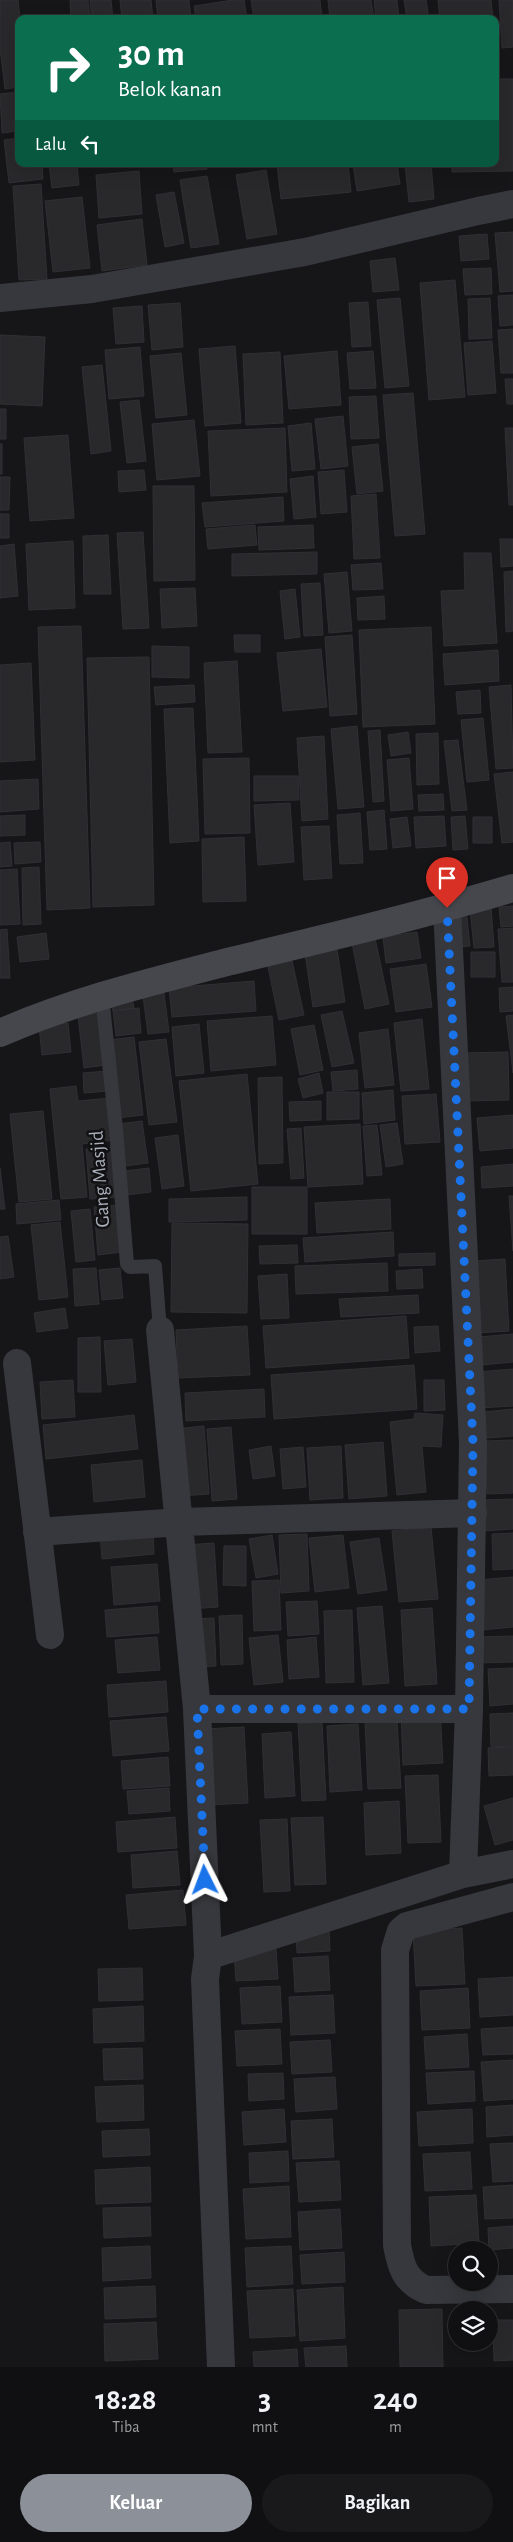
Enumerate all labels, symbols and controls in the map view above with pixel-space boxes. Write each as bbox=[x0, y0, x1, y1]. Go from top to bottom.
icon: right bbox=[35, 35, 100, 100]
text: 30 m bbox=[118, 37, 185, 72]
text: Belok kanan bbox=[118, 78, 222, 100]
icon: left bbox=[76, 130, 104, 158]
text: Lalu bbox=[35, 135, 66, 154]
pin bbox=[426, 857, 468, 908]
icon: arrive bbox=[433, 864, 461, 892]
street label: Gang Masjid bbox=[87, 1130, 113, 1228]
position arrow bbox=[178, 1853, 230, 1905]
map controls bbox=[448, 2241, 498, 2351]
button: search bbox=[448, 2241, 498, 2291]
button: layers bbox=[448, 2301, 498, 2351]
text: 18:28 bbox=[95, 2385, 157, 2415]
text: 3 bbox=[258, 2385, 271, 2415]
text: 240 bbox=[373, 2385, 418, 2415]
text: Tiba bbox=[112, 2419, 140, 2435]
text: mnt bbox=[252, 2419, 278, 2435]
text: m bbox=[389, 2419, 402, 2435]
button: Keluar bbox=[20, 2474, 252, 2532]
button: Bagikan bbox=[262, 2474, 493, 2532]

